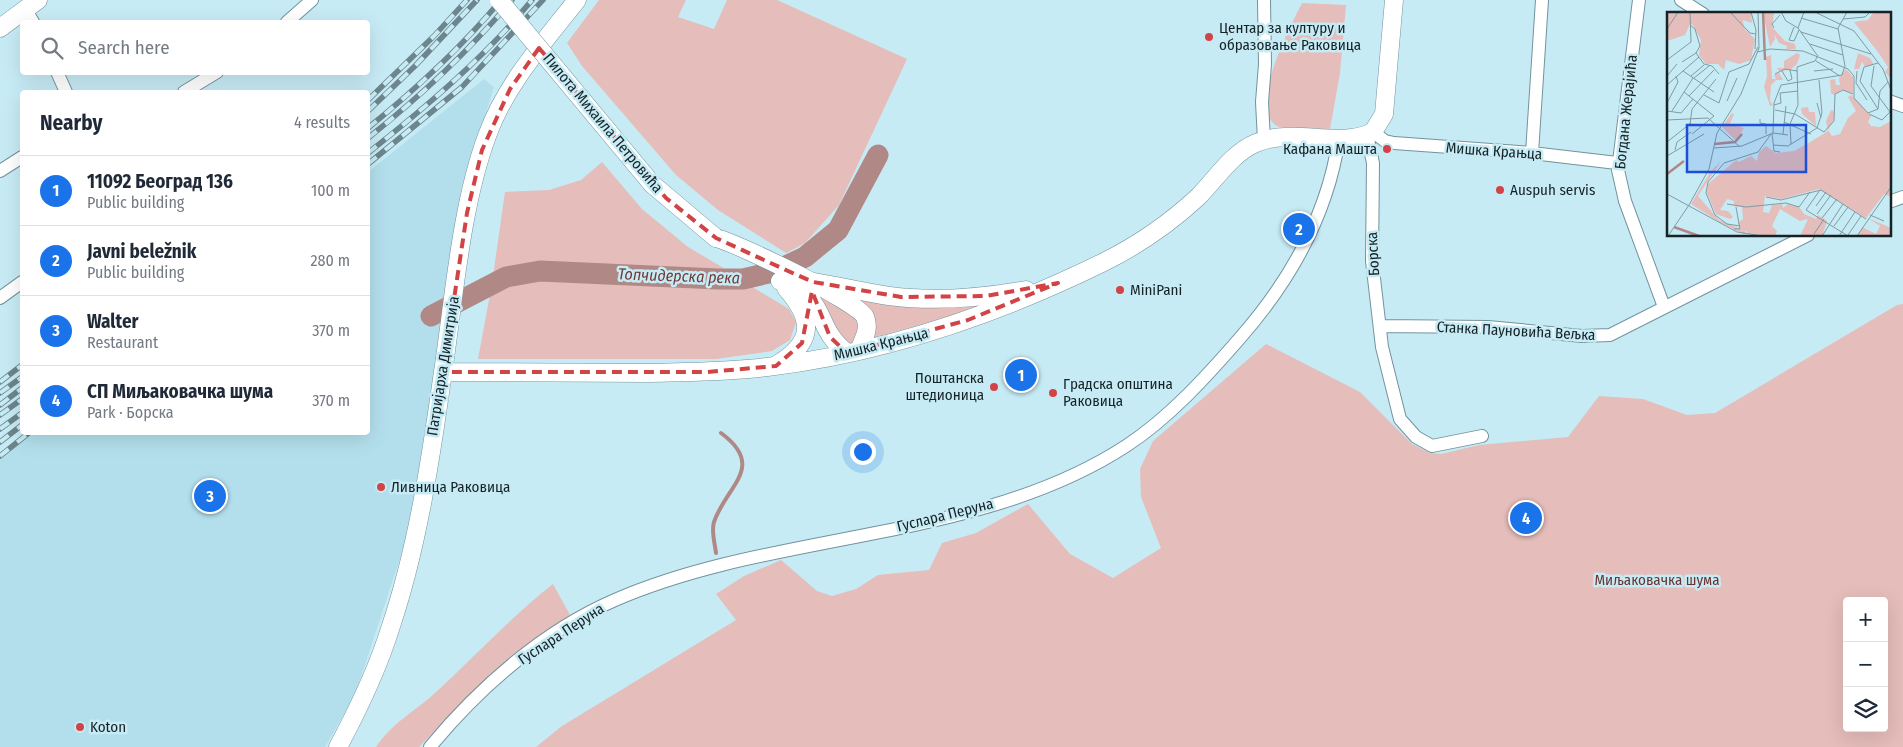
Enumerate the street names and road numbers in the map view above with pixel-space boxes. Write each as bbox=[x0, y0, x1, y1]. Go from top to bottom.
street label: Пилота Михаила Петровића bbox=[539, 49, 667, 197]
street label: Богдана Жерајића bbox=[1611, 54, 1641, 170]
street label: Мишка Крањца bbox=[1445, 139, 1543, 163]
street label: Борска bbox=[1363, 231, 1383, 277]
street label: Патријарха Димитрија bbox=[423, 295, 463, 437]
street label: Станка Пауновића Вељка bbox=[1436, 318, 1596, 344]
street label: Мишка Крањца bbox=[832, 324, 930, 364]
street label: Гуслара Перуна bbox=[895, 494, 995, 536]
street label: Гуслара Перуна bbox=[515, 600, 607, 668]

